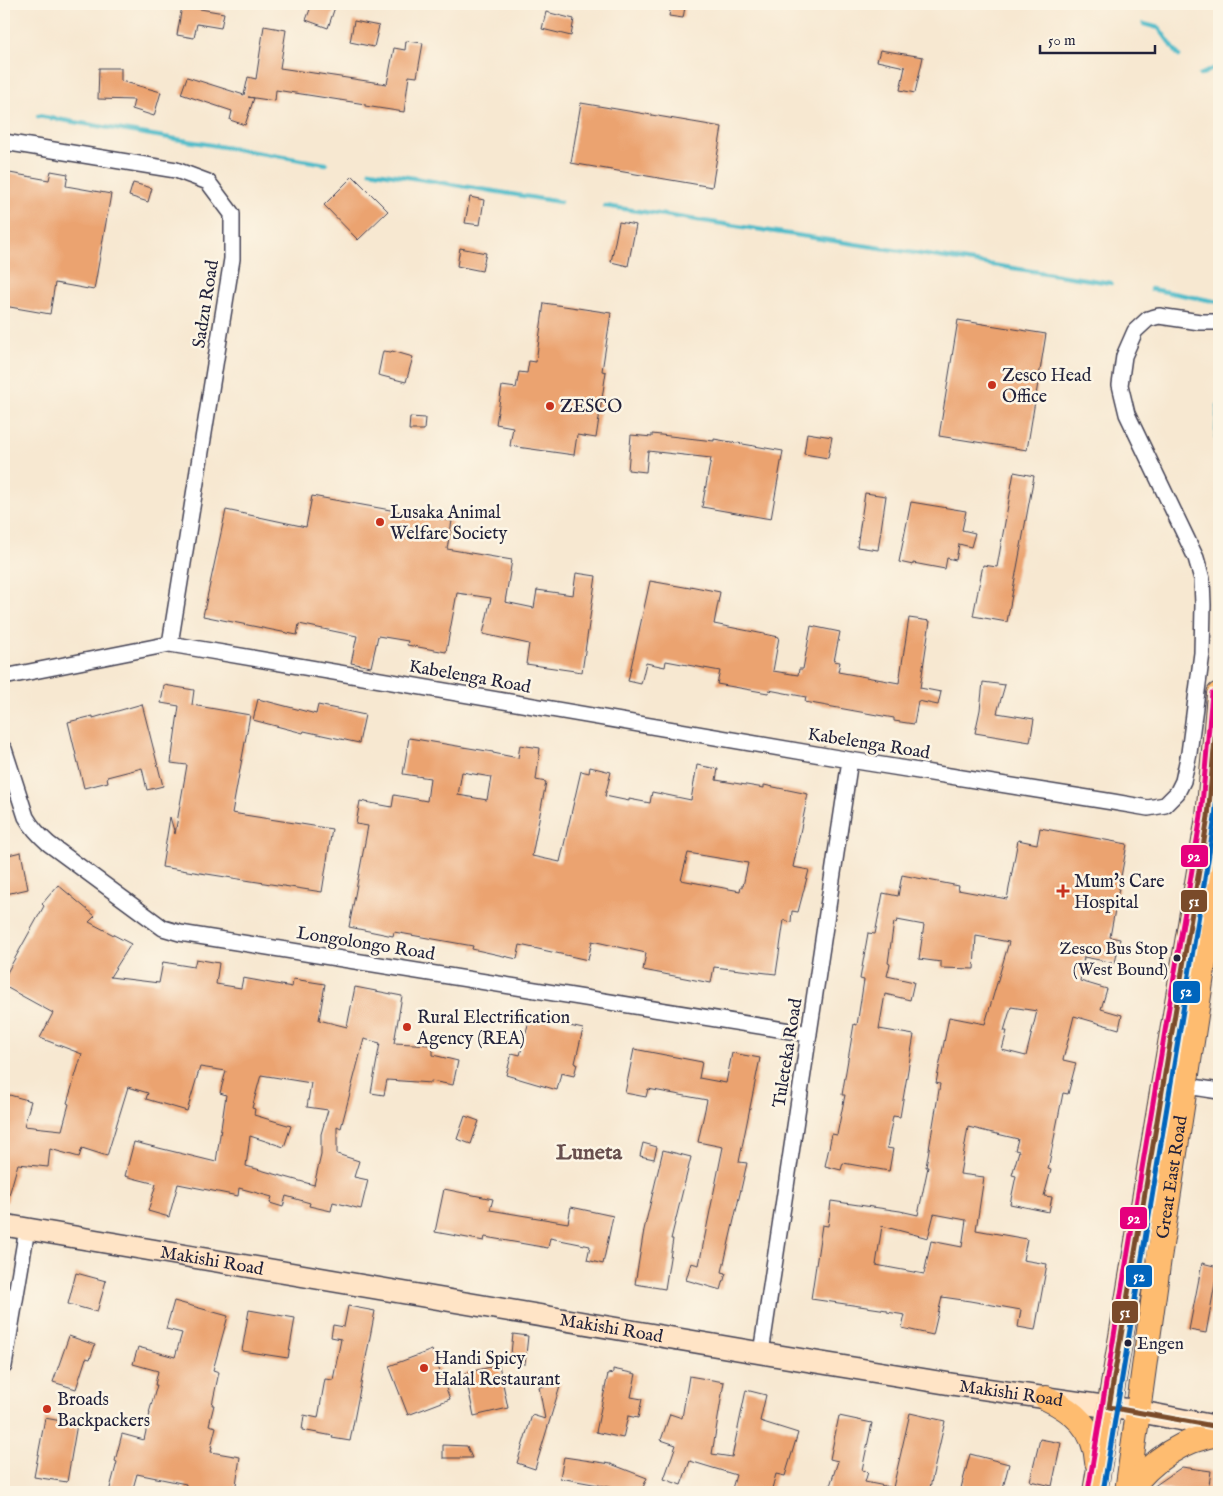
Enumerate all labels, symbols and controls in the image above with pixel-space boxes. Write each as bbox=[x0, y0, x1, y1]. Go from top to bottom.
scale bar bbox=[1040, 22, 1156, 54]
text: 50 m bbox=[1048, 31, 1076, 50]
street label: Sadzu Road bbox=[188, 258, 225, 350]
place label: Zesco Head Office bbox=[1002, 365, 1092, 409]
marker: Zesco Head Office bbox=[986, 379, 998, 391]
place label: ZESCO bbox=[560, 396, 622, 419]
marker: ZESCO bbox=[544, 400, 556, 412]
place label: Lusaka Animal Welfare Society bbox=[390, 502, 507, 546]
marker: Lusaka Animal Welfare Society bbox=[374, 516, 386, 528]
street label: Kabelenga Road bbox=[407, 655, 533, 700]
street label: Kabelenga Road bbox=[806, 723, 932, 766]
line badge: 92 bbox=[1180, 844, 1209, 868]
text: 92 bbox=[1187, 848, 1201, 866]
place label: Mum's Care Hospital bbox=[1074, 871, 1165, 915]
marker: Mum's Care Hospital bbox=[1056, 884, 1070, 898]
line badge: 51 bbox=[1180, 889, 1208, 913]
text: 51 bbox=[1189, 893, 1199, 911]
street label: Longolongo Road bbox=[295, 922, 437, 967]
place label: Zesco Bus Stop (West Bound) bbox=[1059, 939, 1168, 981]
marker: Zesco Bus Stop (West Bound) bbox=[1172, 953, 1182, 963]
line badge: 52 bbox=[1172, 980, 1201, 1004]
text: 52 bbox=[1180, 983, 1192, 1001]
street label: Tuleteka Road bbox=[768, 996, 809, 1110]
place label: Rural Electrification Agency (REA) bbox=[416, 1007, 571, 1051]
marker: Rural Electrification Agency (REA) bbox=[401, 1021, 413, 1033]
street label: Great East Road bbox=[1152, 1114, 1194, 1241]
district label: Luneta bbox=[556, 1139, 622, 1167]
line badge: 92 bbox=[1119, 1206, 1148, 1230]
text: 92 bbox=[1127, 1210, 1141, 1228]
street label: Makishi Road bbox=[158, 1242, 266, 1282]
line badge: 52 bbox=[1125, 1264, 1153, 1288]
text: 52 bbox=[1133, 1268, 1145, 1286]
line badge: 51 bbox=[1111, 1300, 1139, 1324]
text: 51 bbox=[1120, 1304, 1130, 1322]
street label: Makishi Road bbox=[558, 1309, 665, 1349]
place label: Engen bbox=[1137, 1334, 1184, 1355]
marker: Engen bbox=[1123, 1338, 1133, 1348]
place label: Handi Spicy Halal Restaurant bbox=[434, 1348, 560, 1392]
marker: Handi Spicy Halal Restaurant bbox=[418, 1362, 430, 1374]
street label: Makishi Road bbox=[957, 1375, 1065, 1413]
place label: Broads Backpackers bbox=[57, 1389, 150, 1433]
marker: Broads Backpackers bbox=[41, 1403, 53, 1415]

